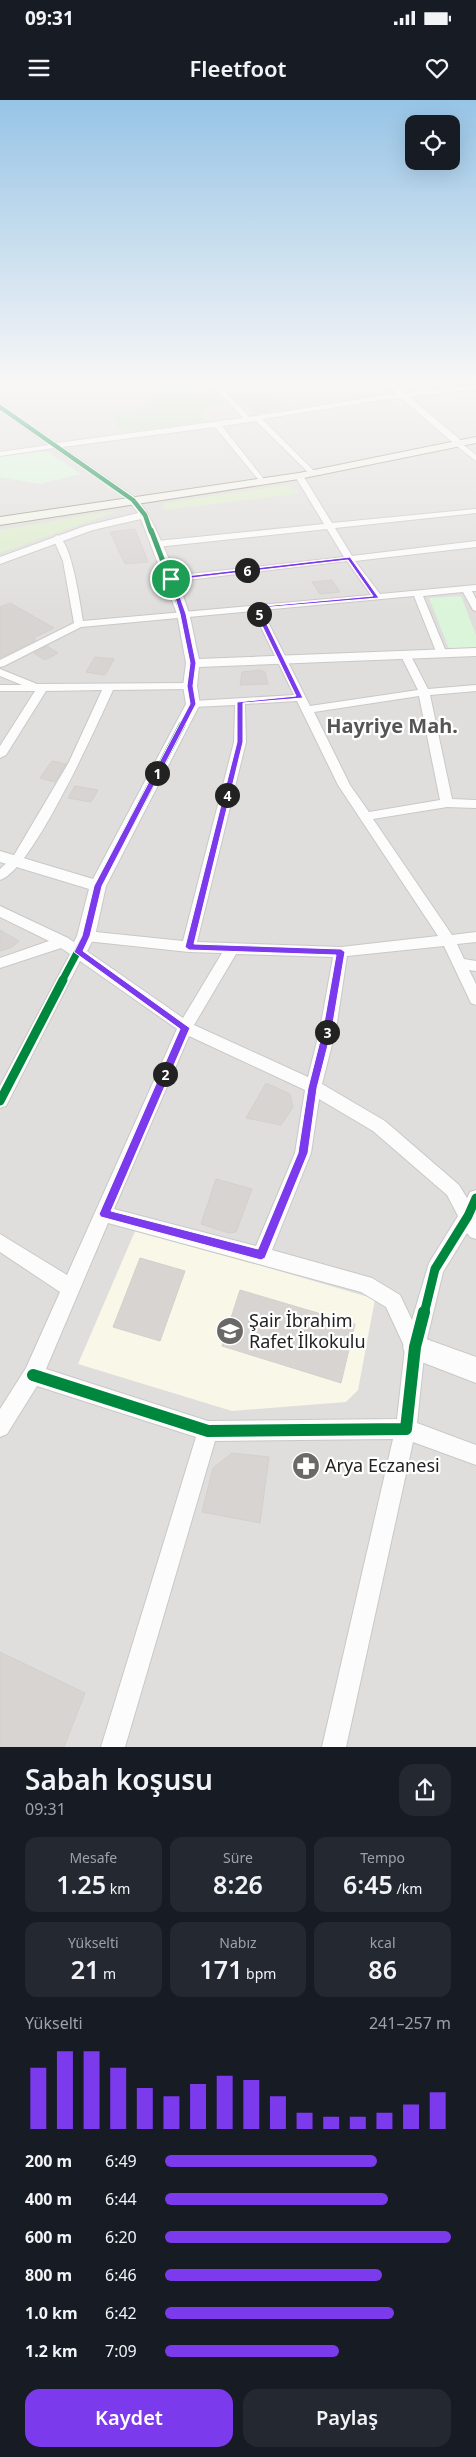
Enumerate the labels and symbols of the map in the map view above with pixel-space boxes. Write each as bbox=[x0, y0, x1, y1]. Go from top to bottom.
pin bbox=[150, 558, 192, 600]
pin: 6 bbox=[234, 558, 260, 582]
pin: 5 bbox=[246, 602, 272, 626]
district label: Hayriye Mah. bbox=[326, 712, 458, 739]
pin: 1 bbox=[144, 760, 170, 786]
pin: 4 bbox=[214, 782, 240, 808]
pin: 3 bbox=[314, 1020, 340, 1044]
pin: 2 bbox=[152, 1062, 178, 1086]
place label: Şair İbrahim Rafet İlkokulu bbox=[249, 1308, 366, 1353]
school or university icon: Şair İbrahim Rafet İlkokulu bbox=[215, 1316, 245, 1346]
pharmacy icon: Arya Eczanesi bbox=[291, 1451, 321, 1481]
place label: Arya Eczanesi bbox=[325, 1453, 440, 1477]

